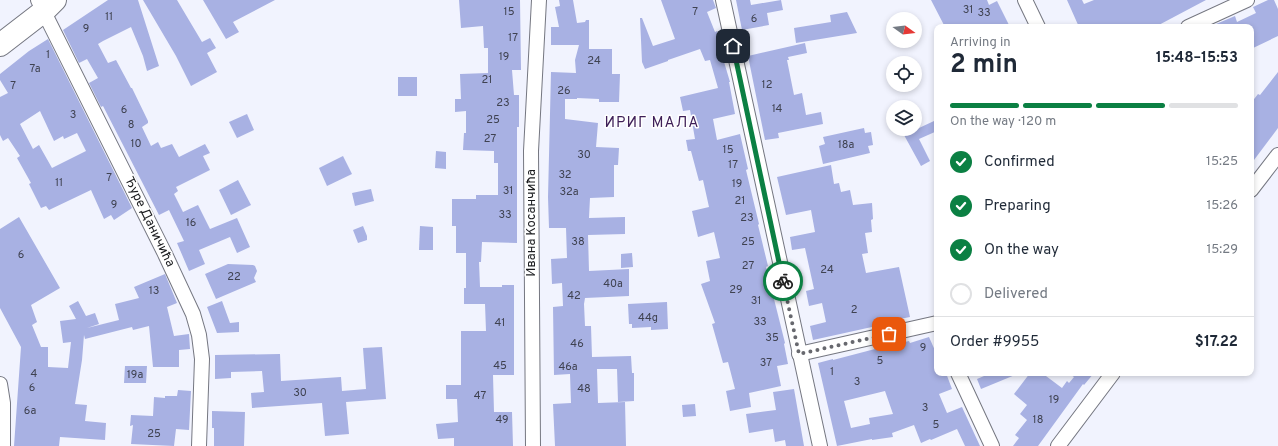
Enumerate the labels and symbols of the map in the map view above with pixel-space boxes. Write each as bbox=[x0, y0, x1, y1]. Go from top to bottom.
house number: 31 bbox=[963, 3, 973, 17]
house number: 15 bbox=[504, 5, 515, 19]
house number: 7 bbox=[692, 5, 698, 19]
house number: 33 bbox=[977, 6, 991, 20]
house number: 11 bbox=[105, 10, 113, 24]
house number: 6 bbox=[751, 12, 757, 26]
north arrow bbox=[886, 12, 922, 48]
house number: 9 bbox=[83, 22, 89, 36]
pin bbox=[716, 29, 750, 63]
house number: 17 bbox=[508, 31, 518, 45]
house number: 1 bbox=[46, 48, 50, 62]
house number: 19 bbox=[499, 50, 509, 64]
house number: 24 bbox=[587, 54, 601, 68]
house number: 7a bbox=[29, 62, 41, 76]
house number: 21 bbox=[482, 73, 492, 87]
house number: 12 bbox=[762, 78, 772, 92]
house number: 7 bbox=[10, 79, 16, 93]
house number: 26 bbox=[557, 84, 571, 98]
house number: 23 bbox=[496, 96, 510, 110]
house number: 14 bbox=[772, 102, 783, 116]
house number: 6 bbox=[121, 103, 127, 117]
house number: 3 bbox=[70, 108, 76, 122]
house number: 25 bbox=[486, 113, 500, 127]
district label: ИРИГ МАЛА bbox=[604, 114, 700, 133]
house number: 8 bbox=[128, 118, 134, 132]
house number: 27 bbox=[484, 132, 496, 146]
house number: 10 bbox=[130, 137, 142, 151]
house number: 18a bbox=[838, 138, 855, 152]
house number: 15 bbox=[723, 143, 734, 157]
house number: 30 bbox=[577, 148, 591, 162]
house number: 17 bbox=[728, 158, 738, 172]
house number: 32 bbox=[558, 168, 572, 182]
street label: Ивана Косанчића bbox=[524, 169, 540, 277]
house number: 7 bbox=[106, 171, 112, 185]
street label: Ђуре Даничића bbox=[120, 174, 178, 270]
house number: 11 bbox=[55, 176, 63, 190]
house number: 19 bbox=[732, 177, 742, 191]
house number: 31 bbox=[503, 184, 513, 198]
house number: 32a bbox=[560, 185, 579, 199]
house number: 21 bbox=[735, 194, 745, 208]
house number: 9 bbox=[111, 198, 117, 212]
house number: 33 bbox=[498, 208, 512, 222]
house number: 23 bbox=[740, 211, 754, 225]
house number: 16 bbox=[186, 216, 196, 230]
house number: 38 bbox=[571, 235, 585, 249]
house number: 25 bbox=[741, 235, 755, 249]
house number: 6 bbox=[18, 248, 24, 262]
house number: 27 bbox=[742, 259, 754, 273]
courier bbox=[763, 261, 803, 301]
house number: 24 bbox=[820, 263, 834, 277]
house number: 22 bbox=[227, 270, 241, 284]
house number: 40a bbox=[603, 277, 623, 291]
house number: 29 bbox=[729, 283, 743, 297]
house number: 13 bbox=[149, 284, 159, 298]
house number: 42 bbox=[567, 289, 581, 303]
house number: 31 bbox=[751, 294, 761, 308]
house number: 2 bbox=[851, 303, 857, 317]
house number: 44g bbox=[638, 311, 658, 325]
house number: 33 bbox=[753, 315, 767, 329]
house number: 41 bbox=[495, 316, 505, 330]
pin bbox=[872, 317, 906, 351]
house number: 35 bbox=[765, 331, 779, 345]
house number: 46 bbox=[570, 337, 584, 351]
house number: 9 bbox=[920, 341, 926, 355]
house number: 5 bbox=[877, 354, 884, 368]
house number: 37 bbox=[760, 356, 772, 370]
house number: 45 bbox=[493, 359, 507, 373]
house number: 46a bbox=[558, 360, 578, 374]
house number: 1 bbox=[830, 365, 834, 379]
house number: 4 bbox=[31, 367, 38, 381]
house number: 19a bbox=[127, 368, 143, 382]
house number: 3 bbox=[854, 375, 860, 389]
house number: 6 bbox=[29, 381, 35, 395]
house number: 48 bbox=[577, 382, 591, 396]
house number: 30 bbox=[293, 386, 307, 400]
house number: 47 bbox=[474, 389, 486, 403]
house number: 19 bbox=[1049, 393, 1059, 407]
house number: 3 bbox=[922, 401, 928, 415]
house number: 6a bbox=[24, 404, 36, 418]
house number: 49 bbox=[495, 413, 509, 427]
house number: 18 bbox=[1033, 413, 1043, 427]
house number: 5 bbox=[933, 418, 940, 432]
house number: 25 bbox=[147, 427, 161, 441]

